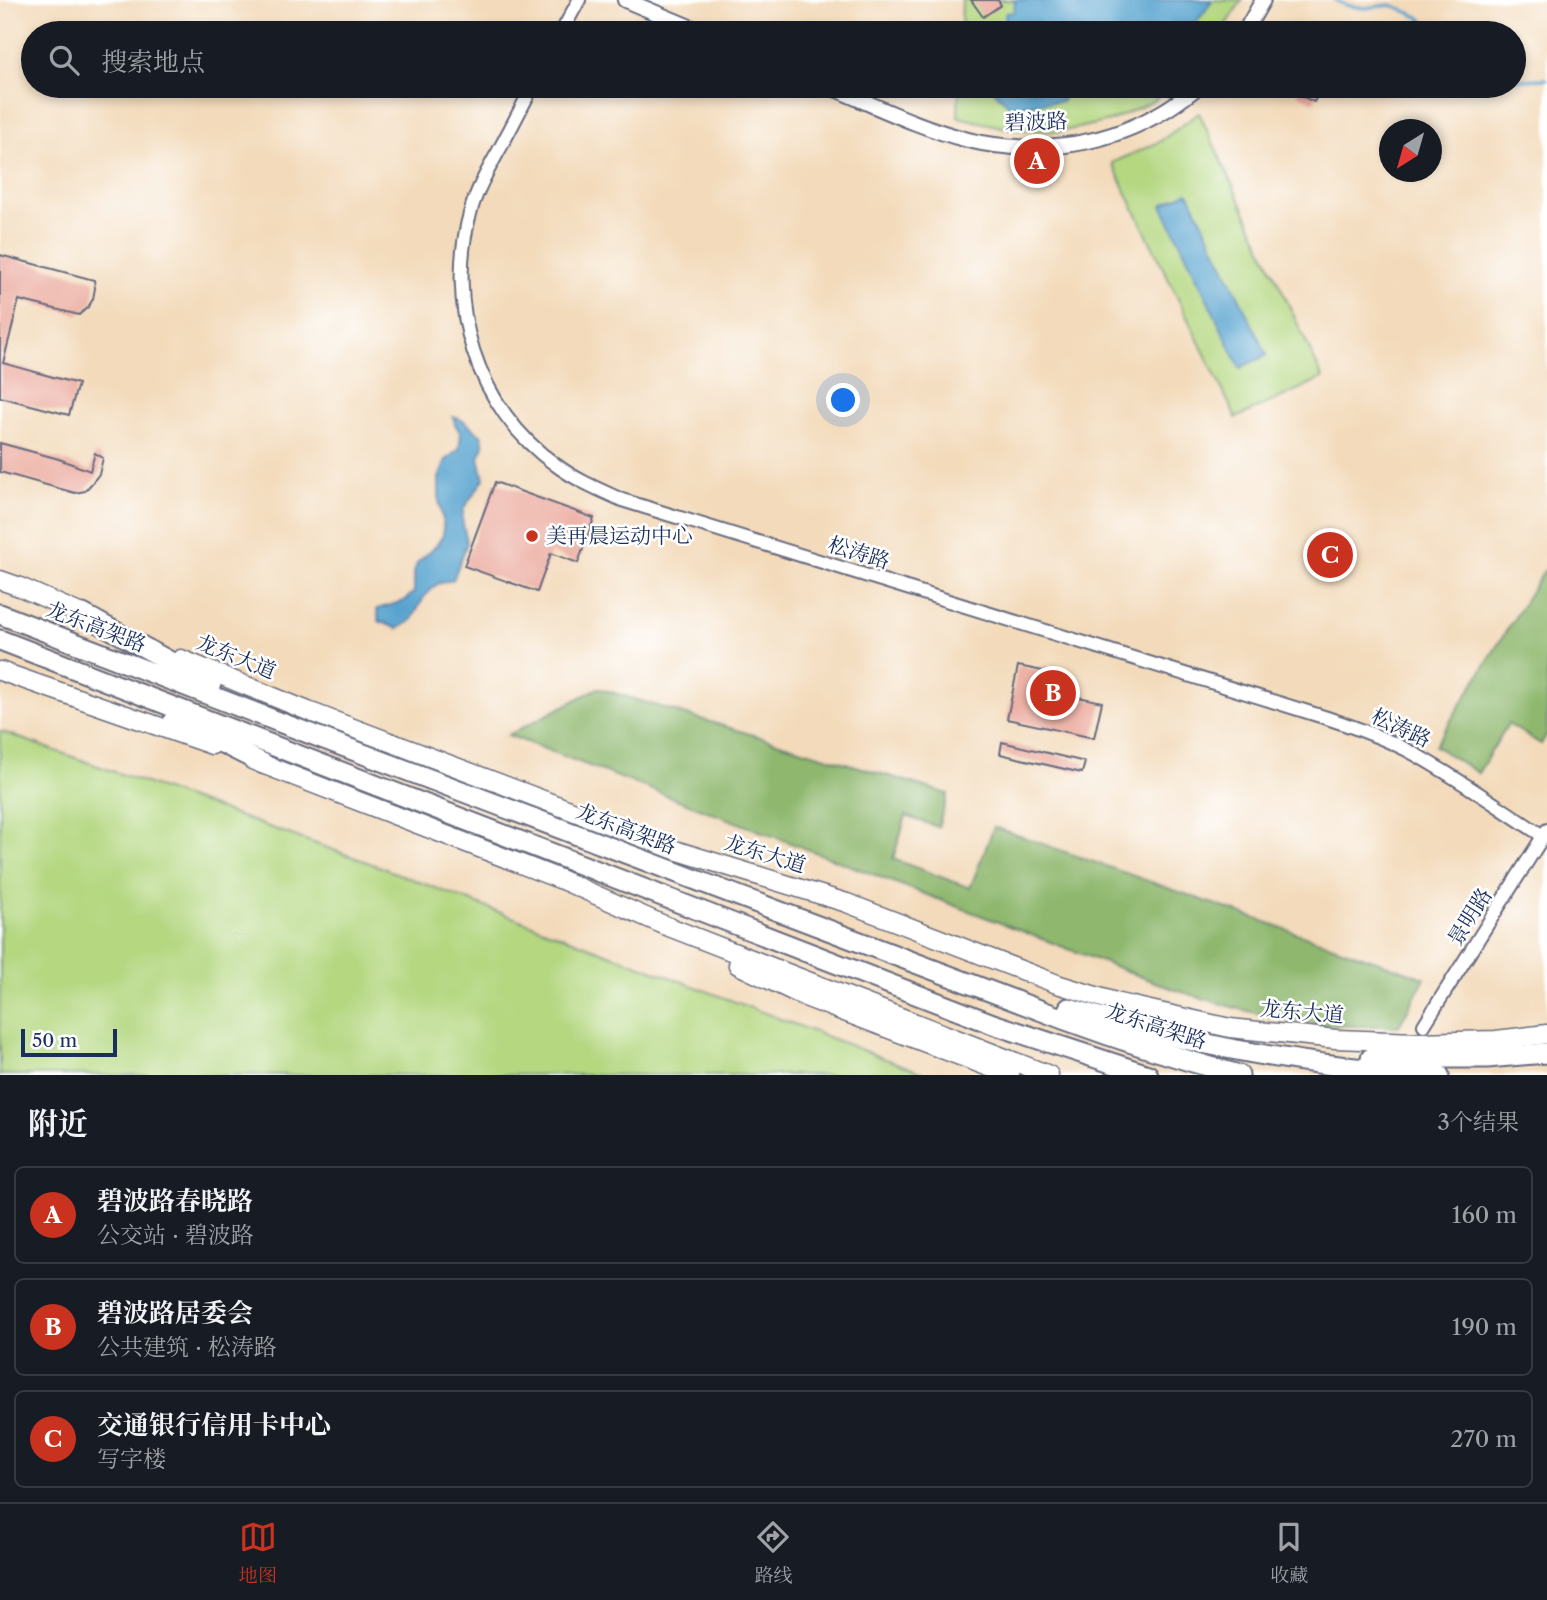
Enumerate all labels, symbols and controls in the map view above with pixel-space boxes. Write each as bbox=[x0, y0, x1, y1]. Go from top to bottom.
search box bbox=[21, 21, 1526, 98]
icon: search bbox=[45, 41, 83, 79]
text: 搜索地点 bbox=[101, 46, 205, 78]
street label: 碧波路 bbox=[1004, 108, 1068, 135]
north arrow bbox=[1379, 119, 1442, 182]
pin: A bbox=[1014, 135, 1060, 187]
your location bbox=[826, 383, 860, 417]
place label: 美再晨运动中心 bbox=[546, 523, 693, 548]
marker: 美再晨运动中心 bbox=[524, 528, 540, 544]
pin: C bbox=[1307, 529, 1353, 581]
street label: 松涛路 bbox=[825, 531, 893, 574]
street label: 龙东高架路 bbox=[43, 596, 150, 657]
street label: 龙东大道 bbox=[193, 629, 280, 684]
pin: B bbox=[1030, 667, 1076, 719]
street label: 松涛路 bbox=[1367, 703, 1435, 752]
street label: 龙东高架路 bbox=[573, 798, 680, 859]
street label: 龙东大道 bbox=[721, 829, 809, 878]
street label: 景明路 bbox=[1442, 883, 1497, 950]
street label: 龙东大道 bbox=[1259, 995, 1345, 1028]
street label: 龙东高架路 bbox=[1102, 997, 1210, 1054]
scale bar bbox=[21, 1026, 117, 1058]
text: 50 m bbox=[32, 1029, 77, 1052]
text: 附近 bbox=[28, 1105, 88, 1142]
text: 3个结果 bbox=[1437, 1108, 1519, 1136]
text: 碧波路春晓路 bbox=[97, 1185, 253, 1217]
text: A bbox=[44, 1201, 62, 1229]
text: 160 m bbox=[1452, 1201, 1517, 1229]
text: 公交站 · 碧波路 bbox=[97, 1221, 254, 1249]
text: 碧波路居委会 bbox=[97, 1297, 253, 1329]
text: B bbox=[44, 1313, 62, 1341]
text: 190 m bbox=[1452, 1313, 1517, 1341]
text: 公共建筑 · 松涛路 bbox=[97, 1333, 277, 1361]
text: 交通银行信用卡中心 bbox=[97, 1409, 331, 1441]
text: C bbox=[44, 1425, 62, 1453]
text: 270 m bbox=[1450, 1425, 1517, 1453]
text: 写字楼 bbox=[97, 1445, 166, 1473]
tab: 地图 bbox=[239, 1518, 277, 1587]
tab: 路线 bbox=[754, 1518, 792, 1587]
tab: 收藏 bbox=[1270, 1518, 1308, 1587]

